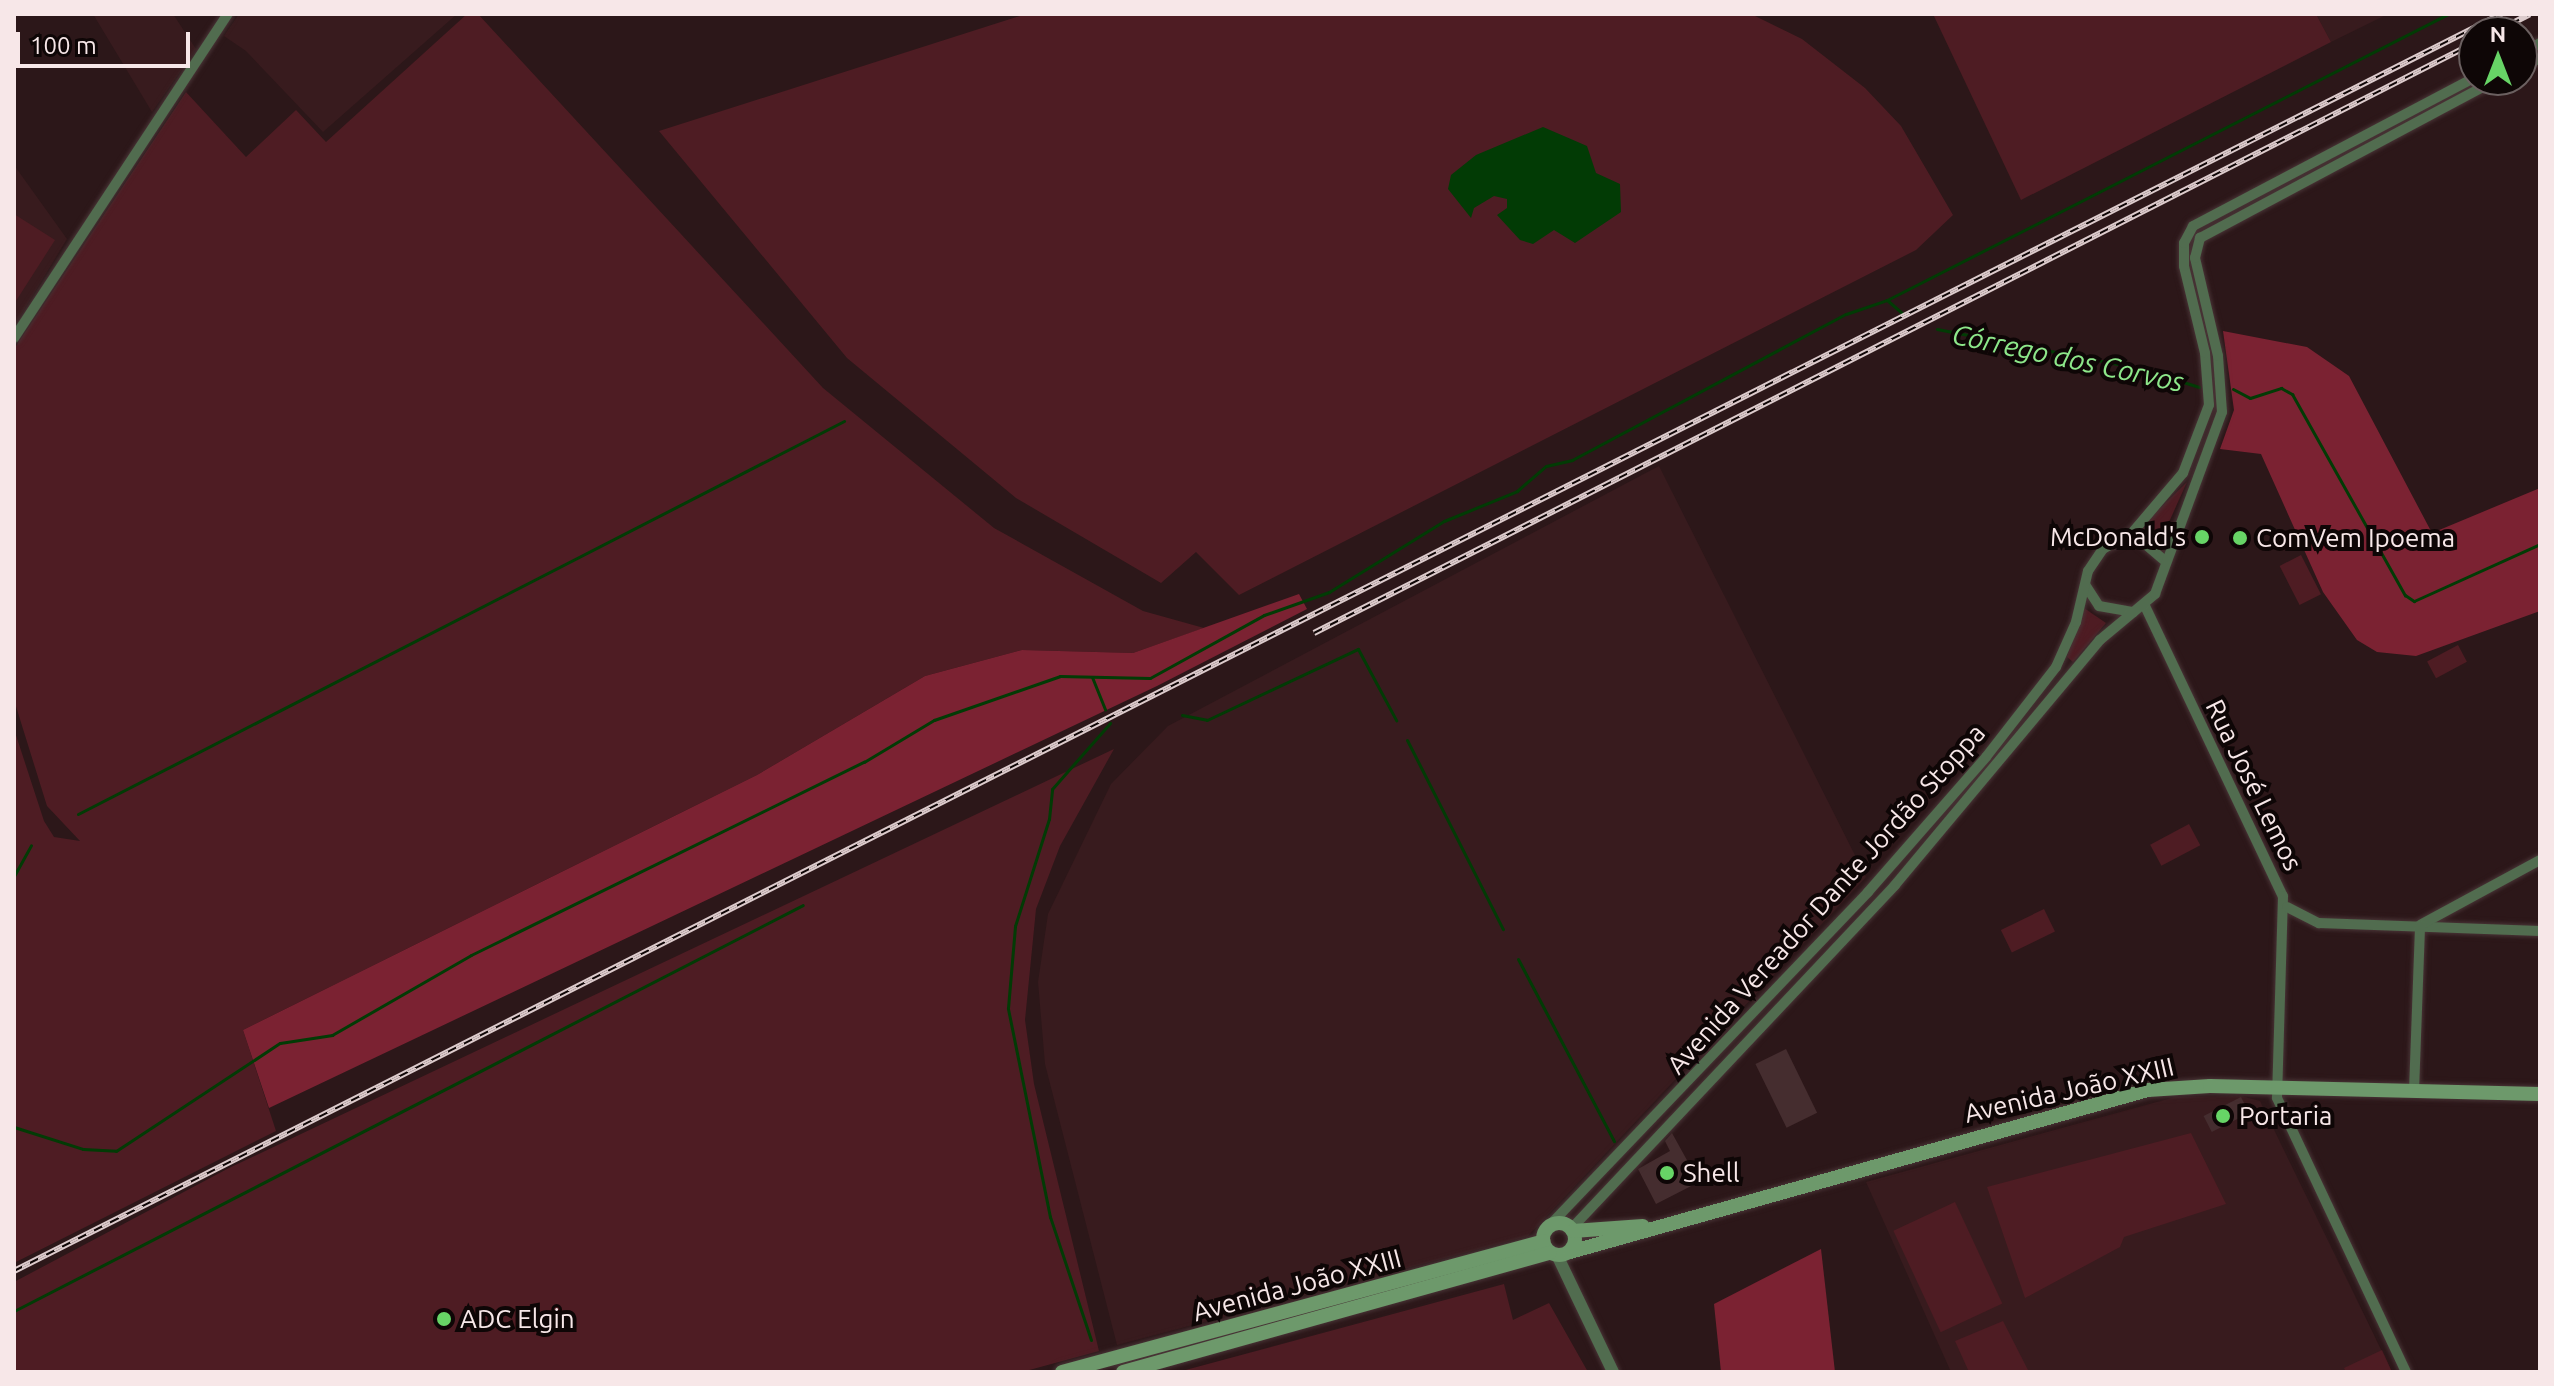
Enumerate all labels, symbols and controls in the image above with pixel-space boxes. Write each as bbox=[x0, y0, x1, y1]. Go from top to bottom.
scale bar bbox=[20, 16, 194, 66]
north arrow bbox=[2458, 16, 2538, 96]
text: N bbox=[2490, 21, 2506, 46]
text: 100 m bbox=[30, 32, 97, 59]
water label: Córrego dos Corvos bbox=[1949, 317, 2187, 399]
place label: McDonald's bbox=[2050, 521, 2186, 553]
place label: ComVem Ipoema bbox=[2256, 522, 2455, 554]
marker: McDonald's bbox=[2193, 528, 2211, 546]
marker: ComVem Ipoema bbox=[2231, 529, 2249, 547]
street label: Rua José Lemos bbox=[2199, 694, 2309, 876]
street label: Avenida Vereador Dante Jordão Stoppa bbox=[1660, 718, 1992, 1080]
street label: Avenida João XXIII bbox=[1961, 1051, 2177, 1129]
place label: Portaria bbox=[2239, 1100, 2332, 1132]
marker: Portaria bbox=[2214, 1107, 2232, 1125]
place label: Shell bbox=[1683, 1157, 1739, 1189]
marker: Shell bbox=[1658, 1164, 1676, 1182]
street label: Avenida João XXIII bbox=[1189, 1242, 1405, 1328]
place label: ADC Elgin bbox=[460, 1303, 575, 1335]
marker: ADC Elgin bbox=[435, 1310, 453, 1328]

